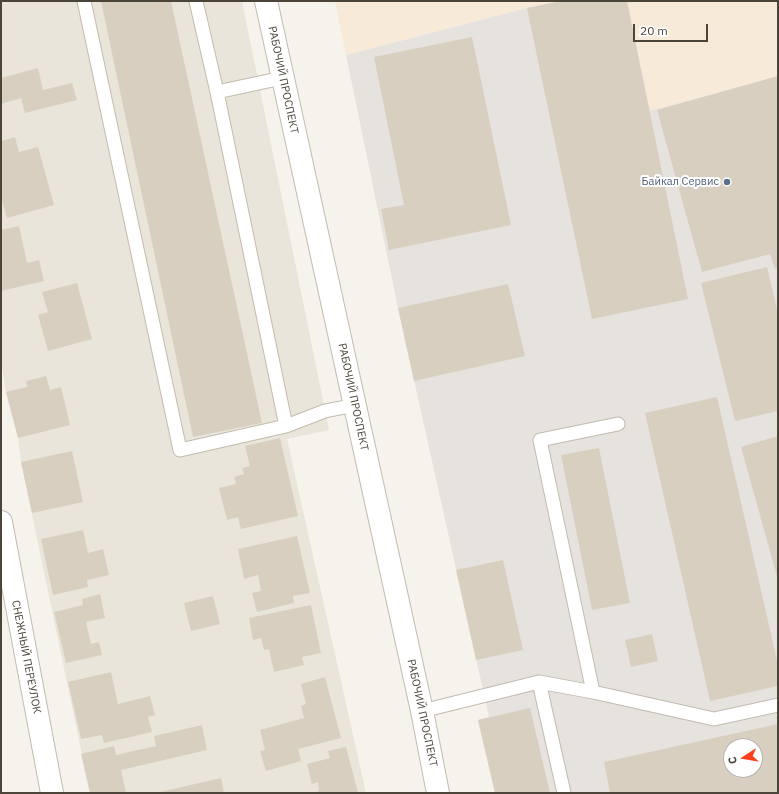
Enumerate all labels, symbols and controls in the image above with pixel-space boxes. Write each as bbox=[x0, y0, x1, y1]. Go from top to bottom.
scale bar bbox=[635, 16, 710, 42]
text: 20 m bbox=[640, 23, 668, 38]
street label: РАБОЧИЙ ПРОСПЕКТ bbox=[265, 25, 301, 135]
place label: Байкал Сервис bbox=[642, 175, 719, 189]
marker: Байкал Сервис bbox=[722, 177, 732, 187]
street label: РАБОЧИЙ ПРОСПЕКТ bbox=[335, 342, 371, 452]
street label: СНЕЖНЫЙ ПЕРЕУЛОК bbox=[9, 599, 43, 715]
street label: РАБОЧИЙ ПРОСПЕКТ bbox=[404, 658, 440, 768]
north arrow bbox=[723, 738, 763, 778]
text: С bbox=[725, 755, 740, 765]

